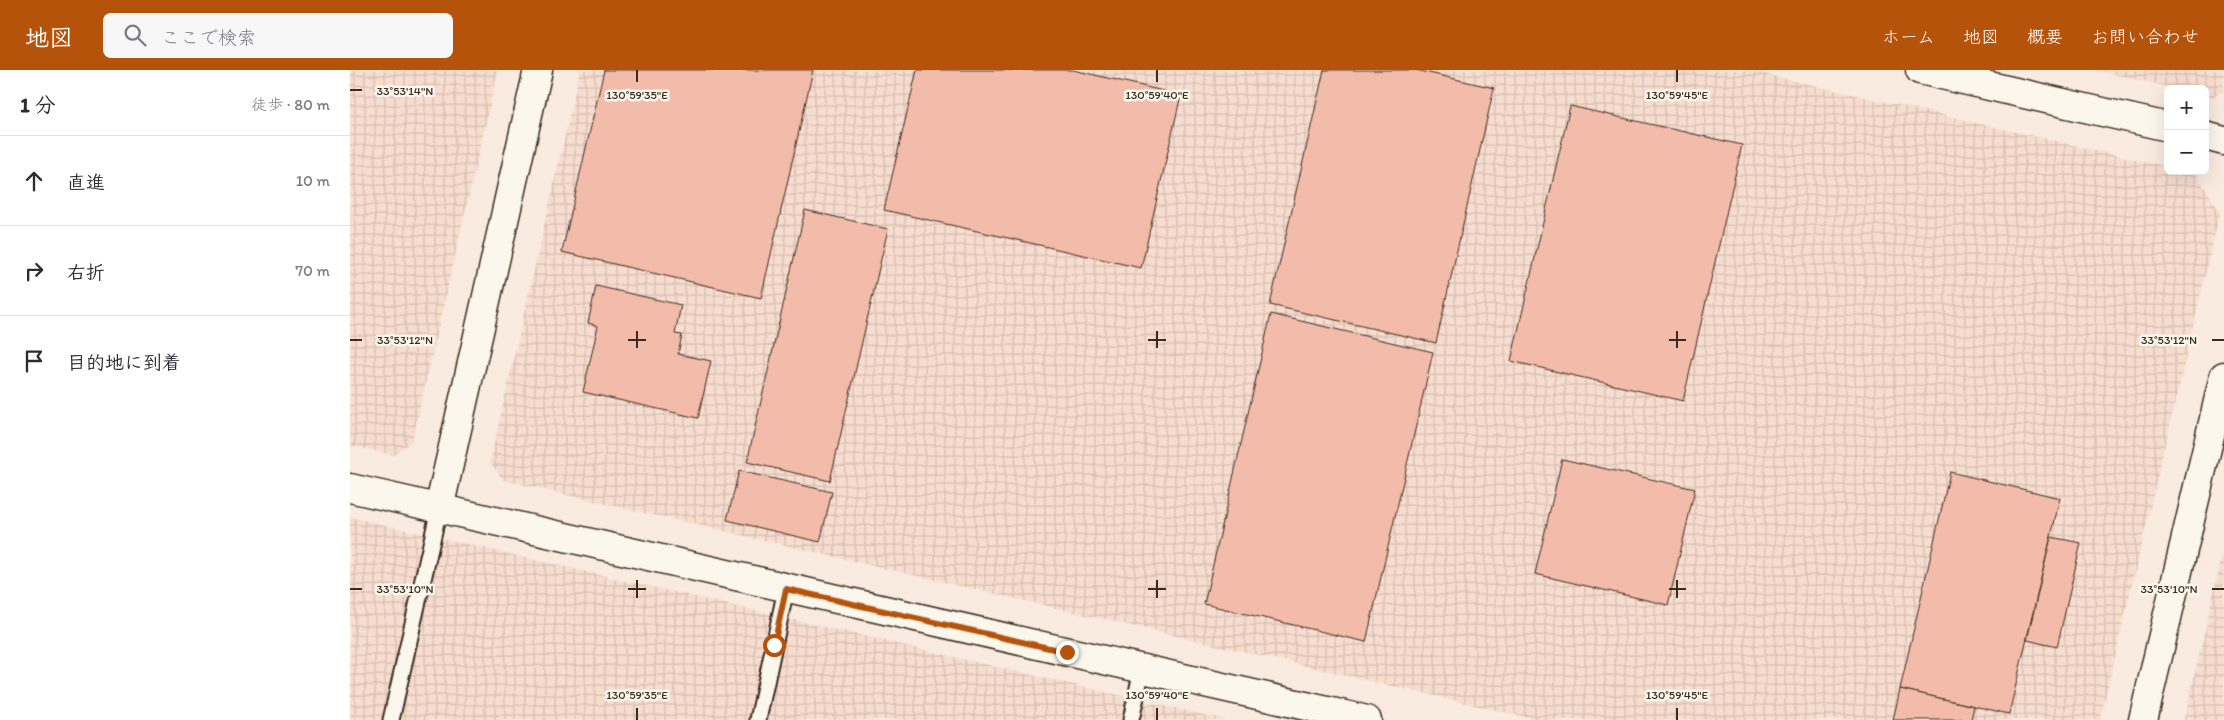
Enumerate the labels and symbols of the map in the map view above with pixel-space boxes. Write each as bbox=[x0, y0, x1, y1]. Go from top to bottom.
text: 33°53'14"N bbox=[377, 84, 433, 98]
text: 130°59'35"E bbox=[606, 88, 668, 102]
text: 130°59'40"E bbox=[1125, 88, 1189, 102]
text: 130°59'45"E bbox=[1646, 88, 1709, 102]
text: 33°53'12"N bbox=[377, 333, 433, 347]
text: 33°53'12"N bbox=[2141, 333, 2197, 347]
text: 33°53'10"N bbox=[376, 582, 434, 596]
text: 33°53'10"N bbox=[2140, 582, 2198, 596]
route start bbox=[763, 634, 786, 657]
route end bbox=[1056, 641, 1079, 664]
text: 130°59'35"E bbox=[606, 688, 668, 702]
text: 130°59'40"E bbox=[1125, 688, 1189, 702]
text: 130°59'45"E bbox=[1646, 688, 1709, 702]

